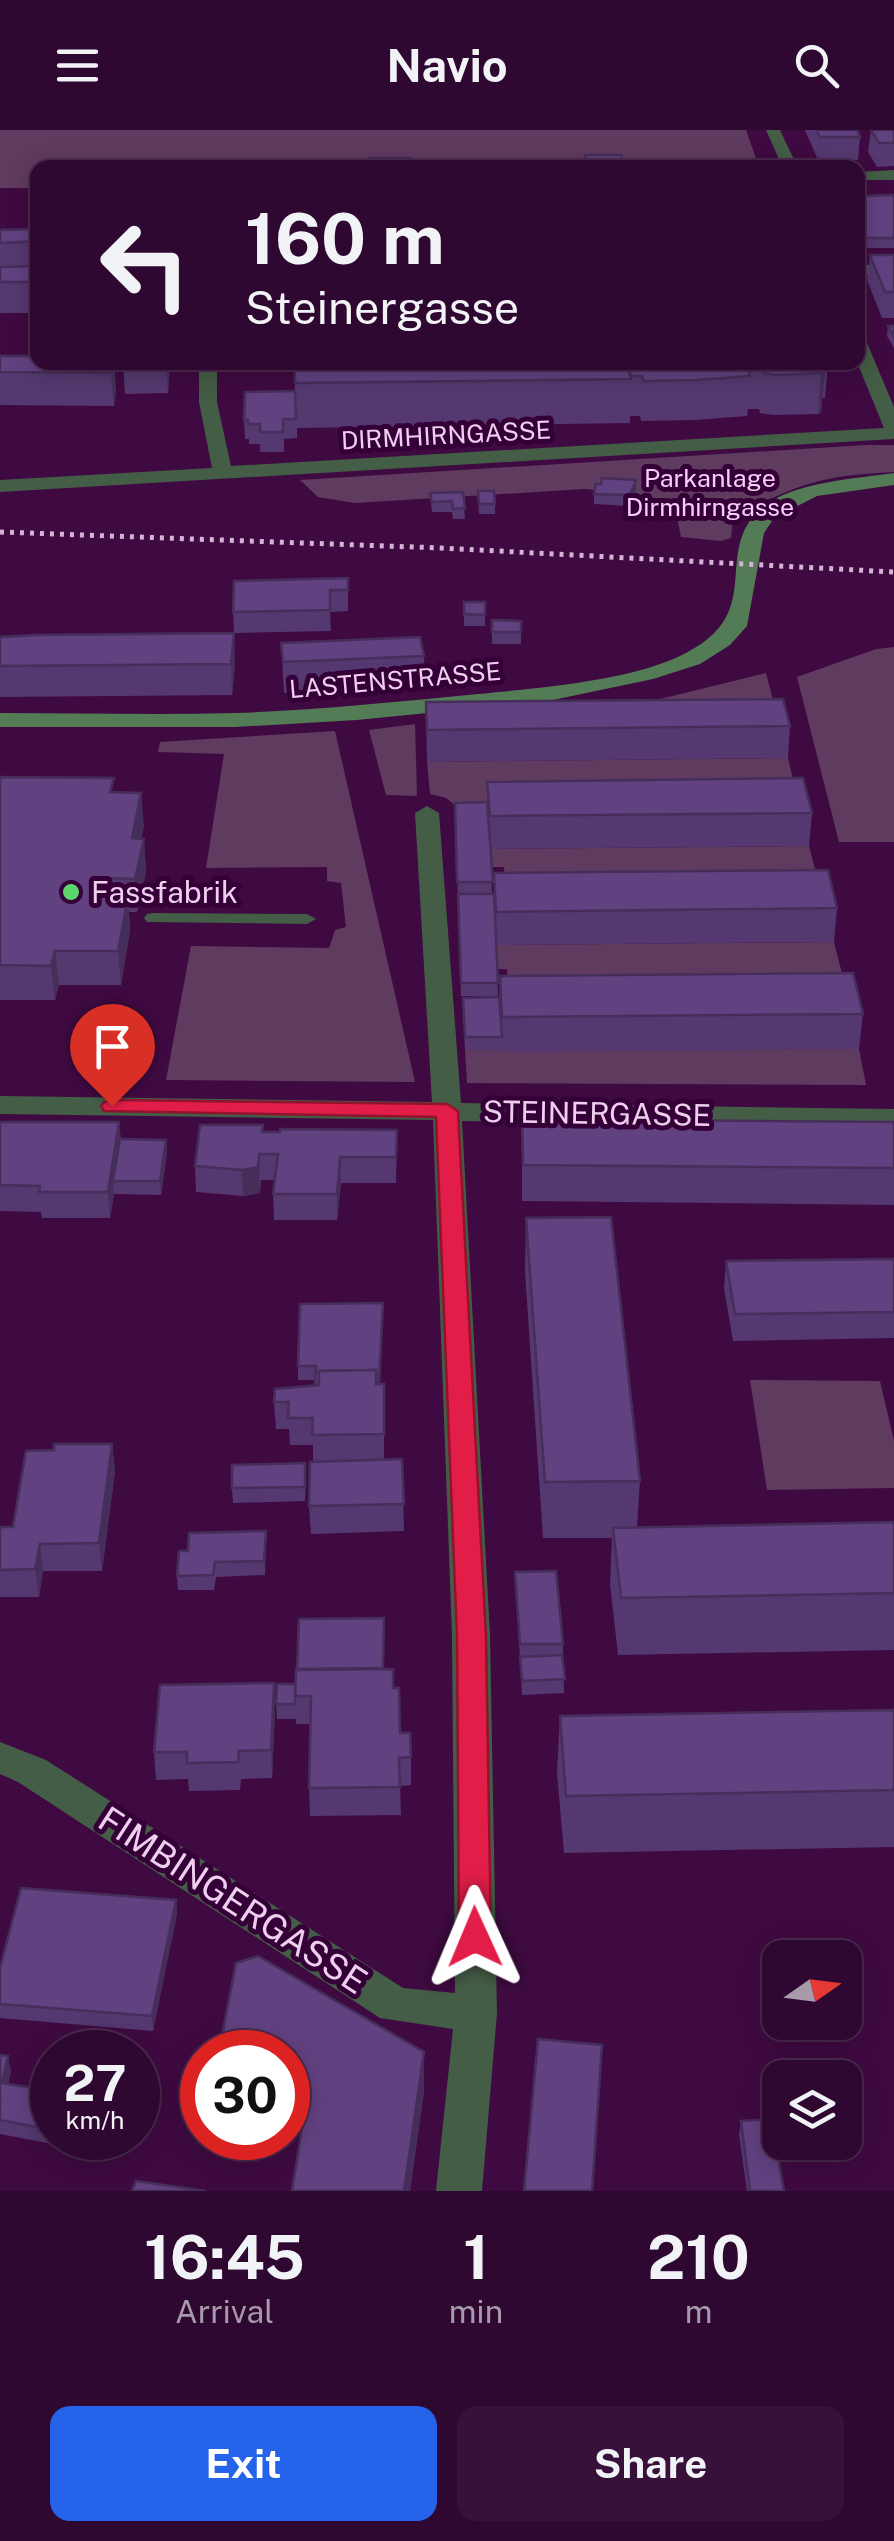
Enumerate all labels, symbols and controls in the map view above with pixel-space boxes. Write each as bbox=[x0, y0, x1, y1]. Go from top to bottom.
icon: menu bbox=[50, 38, 105, 93]
icon: search bbox=[789, 38, 844, 93]
text: Navio bbox=[386, 39, 508, 92]
text: 160 m bbox=[245, 197, 445, 280]
icon: left bbox=[80, 200, 210, 330]
text: Steinergasse bbox=[245, 281, 519, 334]
street label: DIRMHIRNGASSE bbox=[340, 415, 552, 455]
park label: Parkanlage Dirmhirngasse bbox=[626, 463, 794, 522]
street label: LASTENSTRASSE bbox=[288, 656, 502, 704]
place label: Fassfabrik bbox=[91, 874, 238, 910]
marker: Fassfabrik bbox=[60, 881, 82, 903]
pin bbox=[70, 1004, 155, 1107]
icon: arrive bbox=[85, 1019, 140, 1074]
street label: STEINERGASSE bbox=[483, 1093, 711, 1133]
street label: FIMBINGERGASSE bbox=[91, 1798, 375, 2002]
position arrow bbox=[423, 1885, 527, 1989]
north arrow bbox=[762, 1940, 862, 2040]
map controls bbox=[762, 1940, 862, 2160]
speed limit sign: 30 bbox=[180, 2030, 310, 2160]
text: 27 bbox=[63, 2053, 127, 2112]
button: layers bbox=[762, 2060, 862, 2160]
text: km/h bbox=[66, 2105, 124, 2135]
text: 16:45 bbox=[144, 2222, 305, 2293]
text: 1 bbox=[463, 2222, 489, 2293]
text: 210 bbox=[647, 2222, 750, 2293]
text: Arrival bbox=[175, 2293, 274, 2330]
text: min bbox=[449, 2293, 503, 2330]
text: m bbox=[685, 2293, 712, 2330]
button: Exit bbox=[50, 2406, 437, 2521]
button: Share bbox=[457, 2406, 844, 2521]

